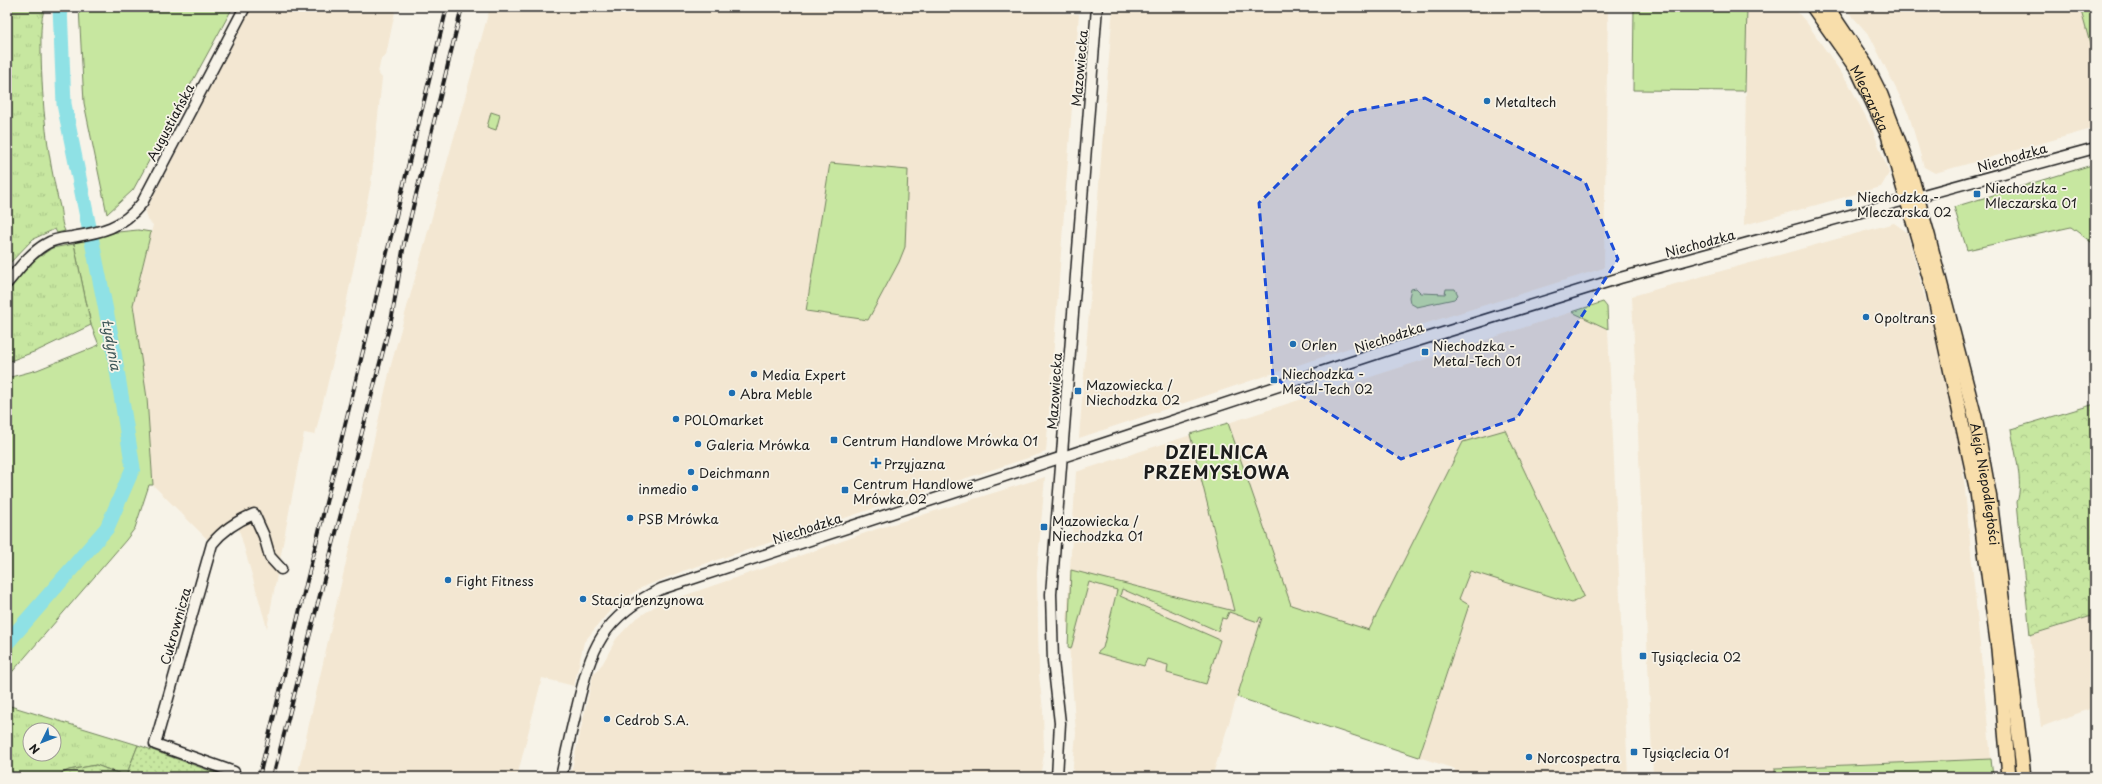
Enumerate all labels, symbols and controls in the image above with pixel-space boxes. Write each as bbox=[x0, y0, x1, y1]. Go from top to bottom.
street label: Mazowiecka bbox=[1066, 28, 1092, 107]
street label: Mleczarska bbox=[1847, 60, 1895, 135]
street label: Augustiańska bbox=[142, 79, 199, 164]
place label: Metaltech bbox=[1495, 92, 1556, 111]
marker: Metaltech bbox=[1482, 96, 1492, 106]
street label: Niechodzka bbox=[1975, 138, 2050, 176]
place label: Niechodzka - Mleczarska 01 bbox=[1985, 178, 2077, 212]
place label: Niechodzka - Mleczarska 02 bbox=[1857, 187, 1952, 221]
marker: Niechodzka - Mleczarska 01 bbox=[1972, 189, 1982, 199]
marker: Niechodzka - Mleczarska 02 bbox=[1844, 198, 1854, 208]
street label: Niechodzka bbox=[1663, 224, 1738, 261]
place label: Opoltrans bbox=[1874, 308, 1935, 327]
marker: Opoltrans bbox=[1861, 312, 1871, 322]
street label: Niechodzka bbox=[1352, 317, 1427, 357]
water label: Łydynia bbox=[97, 318, 127, 373]
place label: Orlen bbox=[1301, 335, 1337, 354]
place label: Niechodzka - Metal-Tech 01 bbox=[1433, 336, 1521, 370]
marker: Orlen bbox=[1288, 339, 1298, 349]
marker: Niechodzka - Metal-Tech 01 bbox=[1420, 347, 1430, 357]
street label: Mazowiecka bbox=[1042, 351, 1066, 430]
place label: Niechodzka - Metal-Tech 02 bbox=[1282, 364, 1373, 398]
place label: Media Expert bbox=[762, 365, 846, 384]
marker: Media Expert bbox=[749, 369, 759, 379]
place label: Mazowiecka / Niechodzka 02 bbox=[1086, 375, 1180, 409]
marker: Niechodzka - Metal-Tech 02 bbox=[1269, 375, 1279, 385]
place label: Abra Meble bbox=[740, 384, 813, 403]
marker: Mazowiecka / Niechodzka 02 bbox=[1073, 386, 1083, 396]
marker: Abra Meble bbox=[727, 388, 737, 398]
place label: POLOmarket bbox=[684, 410, 764, 429]
marker: POLOmarket bbox=[671, 414, 681, 424]
street label: Aleja Niepodległości bbox=[1967, 421, 2005, 546]
place label: Centrum Handlowe Mrówka 01 bbox=[842, 431, 1038, 450]
place label: Galeria Mrówka bbox=[706, 435, 811, 454]
marker: Centrum Handlowe Mrówka 01 bbox=[829, 435, 839, 445]
marker: Galeria Mrówka bbox=[693, 439, 703, 449]
district label: DZIELNICA PRZEMYSŁOWA bbox=[1144, 439, 1290, 485]
place label: Przyjazna bbox=[884, 454, 946, 473]
marker: Przyjazna bbox=[871, 458, 881, 468]
place label: Deichmann bbox=[699, 463, 770, 482]
marker: Deichmann bbox=[686, 467, 696, 477]
place label: Centrum Handlowe Mrówka 02 bbox=[853, 474, 974, 508]
place label: inmedio bbox=[638, 479, 687, 498]
marker: inmedio bbox=[690, 483, 700, 493]
marker: Centrum Handlowe Mrówka 02 bbox=[840, 485, 850, 495]
street label: Niechodzka bbox=[770, 508, 845, 548]
place label: PSB Mrówka bbox=[638, 509, 720, 528]
place label: Mazowiecka / Niechodzka 01 bbox=[1052, 511, 1143, 545]
marker: PSB Mrówka bbox=[625, 513, 635, 523]
marker: Mazowiecka / Niechodzka 01 bbox=[1039, 522, 1049, 532]
place label: Fight Fitness bbox=[456, 571, 534, 590]
marker: Fight Fitness bbox=[443, 575, 453, 585]
street label: Cukrownicza bbox=[155, 584, 195, 667]
place label: Stacja benzynowa bbox=[591, 590, 705, 609]
marker: Stacja benzynowa bbox=[578, 594, 588, 604]
place label: Tysiąclecia 02 bbox=[1651, 647, 1741, 666]
marker: Tysiąclecia 02 bbox=[1638, 651, 1648, 661]
place label: Cedrob S.A. bbox=[615, 710, 689, 729]
marker: Cedrob S.A. bbox=[602, 714, 612, 724]
north arrow bbox=[22, 722, 62, 762]
text: N bbox=[25, 740, 44, 758]
place label: Tysiąclecia 01 bbox=[1642, 743, 1729, 762]
marker: Tysiąclecia 01 bbox=[1629, 747, 1639, 757]
place label: Norcospectra bbox=[1537, 748, 1620, 767]
marker: Norcospectra bbox=[1524, 752, 1534, 762]

